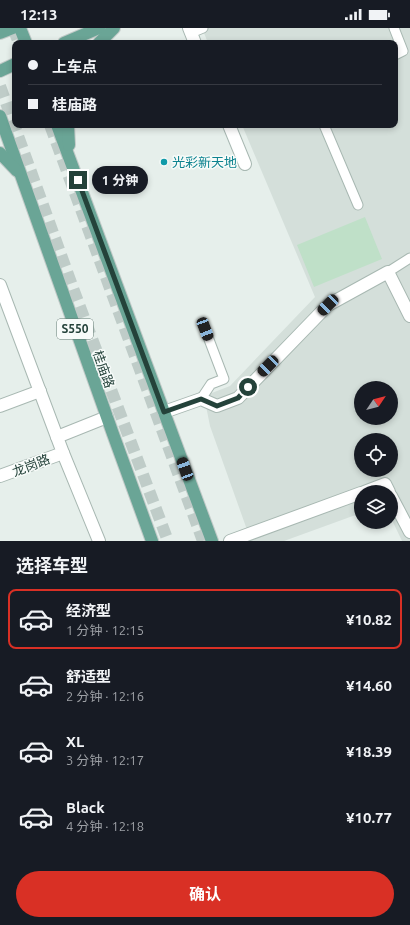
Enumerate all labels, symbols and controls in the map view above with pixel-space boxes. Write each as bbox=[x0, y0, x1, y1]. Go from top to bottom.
text: 12:13 bbox=[20, 6, 58, 23]
text: 上车点 bbox=[52, 58, 97, 75]
text: 桂庙路 bbox=[52, 96, 97, 113]
place label: 光彩新天地 bbox=[172, 155, 237, 169]
marker: 光彩新天地 bbox=[159, 157, 169, 167]
callout: 1 分钟 bbox=[92, 166, 148, 194]
route end bbox=[69, 171, 87, 189]
text: 1 分钟 bbox=[102, 173, 138, 187]
car bbox=[315, 292, 341, 318]
car bbox=[195, 316, 215, 342]
road number: S550 bbox=[57, 319, 93, 339]
street label: 桂庙路 bbox=[91, 348, 117, 390]
car bbox=[255, 353, 281, 379]
route start bbox=[239, 378, 257, 396]
north arrow bbox=[354, 381, 398, 425]
map controls bbox=[354, 381, 398, 529]
button: locate bbox=[354, 433, 398, 477]
street label: 龙岗路 bbox=[10, 451, 52, 479]
car bbox=[175, 456, 195, 482]
button: layers bbox=[354, 485, 398, 529]
text: 选择车型 bbox=[16, 555, 88, 575]
icon: car bbox=[18, 601, 54, 637]
text: 经济型 bbox=[66, 602, 111, 619]
text: ¥10.82 bbox=[346, 611, 392, 628]
text: 1 分钟 · 12:15 bbox=[66, 623, 144, 637]
icon: car bbox=[18, 667, 54, 703]
text: 舒适型 bbox=[66, 668, 111, 685]
text: ¥14.60 bbox=[346, 677, 392, 694]
text: 2 分钟 · 12:16 bbox=[66, 689, 144, 703]
icon: car bbox=[18, 733, 54, 769]
text: XL bbox=[66, 733, 84, 750]
text: ¥18.39 bbox=[346, 743, 392, 760]
text: 3 分钟 · 12:17 bbox=[66, 753, 144, 767]
icon: car bbox=[18, 799, 54, 835]
text: Black bbox=[66, 799, 105, 816]
text: ¥10.77 bbox=[346, 809, 392, 826]
text: 4 分钟 · 12:18 bbox=[66, 819, 144, 833]
button: 确认 bbox=[16, 871, 394, 917]

